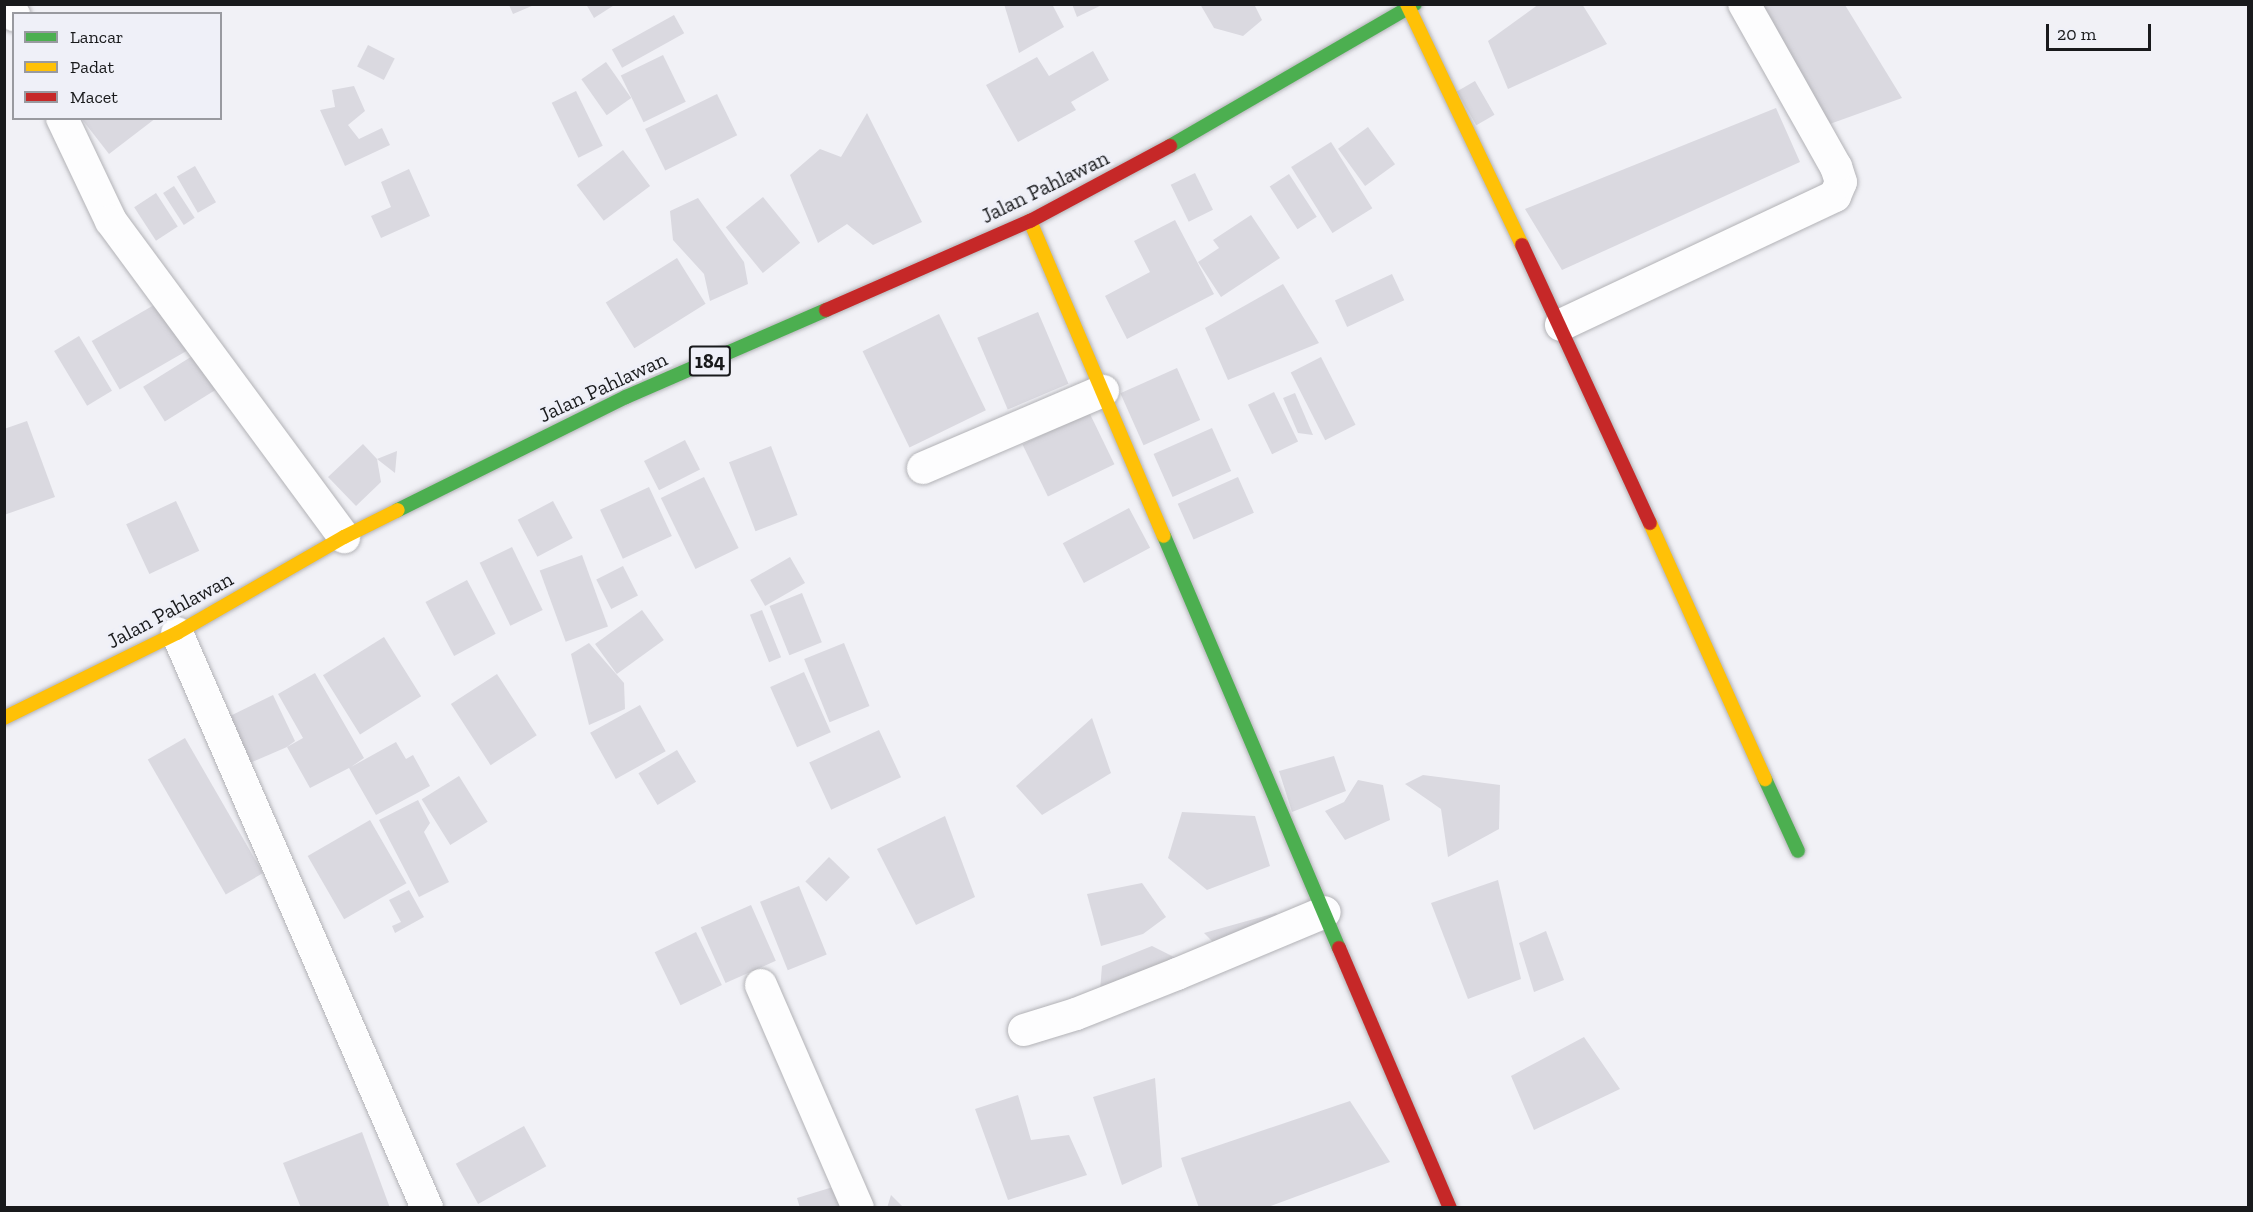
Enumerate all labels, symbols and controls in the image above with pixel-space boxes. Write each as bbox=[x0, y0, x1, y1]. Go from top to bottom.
legend bbox=[12, 12, 222, 120]
scale bar bbox=[2049, 12, 2154, 50]
text: 20 m bbox=[2057, 23, 2096, 45]
text: Lancar bbox=[70, 26, 123, 48]
text: Padat bbox=[70, 56, 114, 78]
text: Macet bbox=[70, 86, 118, 108]
street label: Jalan Pahlawan bbox=[977, 145, 1113, 229]
road number: 184 bbox=[688, 344, 732, 378]
street label: Jalan Pahlawan bbox=[535, 346, 671, 428]
street label: Jalan Pahlawan bbox=[103, 566, 237, 654]

